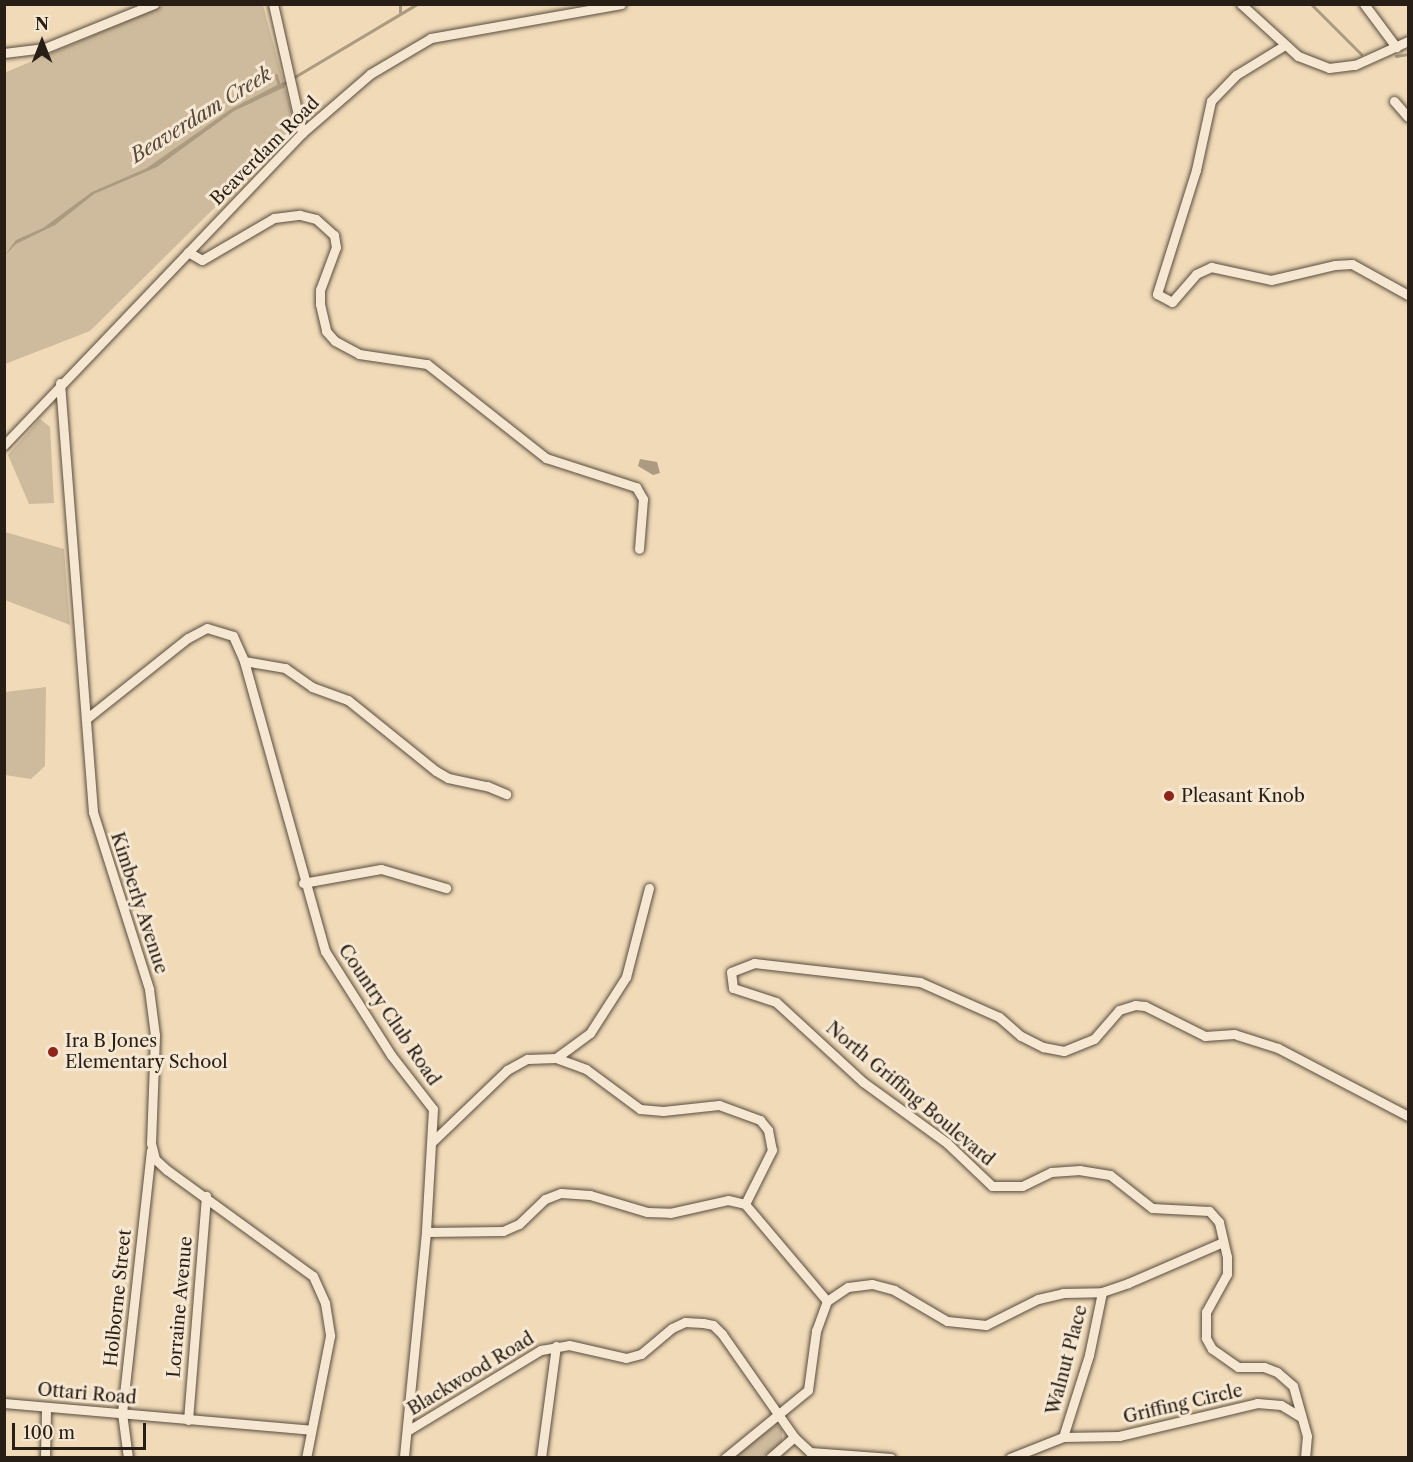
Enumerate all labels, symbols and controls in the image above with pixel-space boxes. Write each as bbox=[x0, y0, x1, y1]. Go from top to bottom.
north arrow bbox=[12, 12, 72, 72]
text: N bbox=[35, 14, 49, 34]
water label: Beaverdam Creek bbox=[126, 62, 276, 168]
street label: Beaverdam Road bbox=[206, 92, 324, 210]
place label: Pleasant Knob bbox=[1181, 785, 1305, 807]
marker: Pleasant Knob bbox=[1162, 789, 1176, 803]
street label: Kimberly Avenue bbox=[106, 829, 172, 977]
street label: Country Club Road bbox=[333, 940, 445, 1090]
street label: North Griffing Boulevard bbox=[822, 1017, 998, 1171]
place label: Ira B Jones Elementary School bbox=[65, 1031, 228, 1074]
marker: Ira B Jones Elementary School bbox=[46, 1045, 60, 1059]
street label: Holborne Street bbox=[100, 1228, 136, 1368]
street label: Lorraine Avenue bbox=[163, 1235, 197, 1379]
street label: Walnut Place bbox=[1042, 1303, 1092, 1417]
street label: Blackwood Road bbox=[404, 1328, 538, 1420]
street label: Ottari Road bbox=[36, 1379, 138, 1409]
street label: Griffing Circle bbox=[1121, 1380, 1245, 1428]
scale bar bbox=[15, 1411, 148, 1449]
text: 100 m bbox=[23, 1422, 75, 1444]

